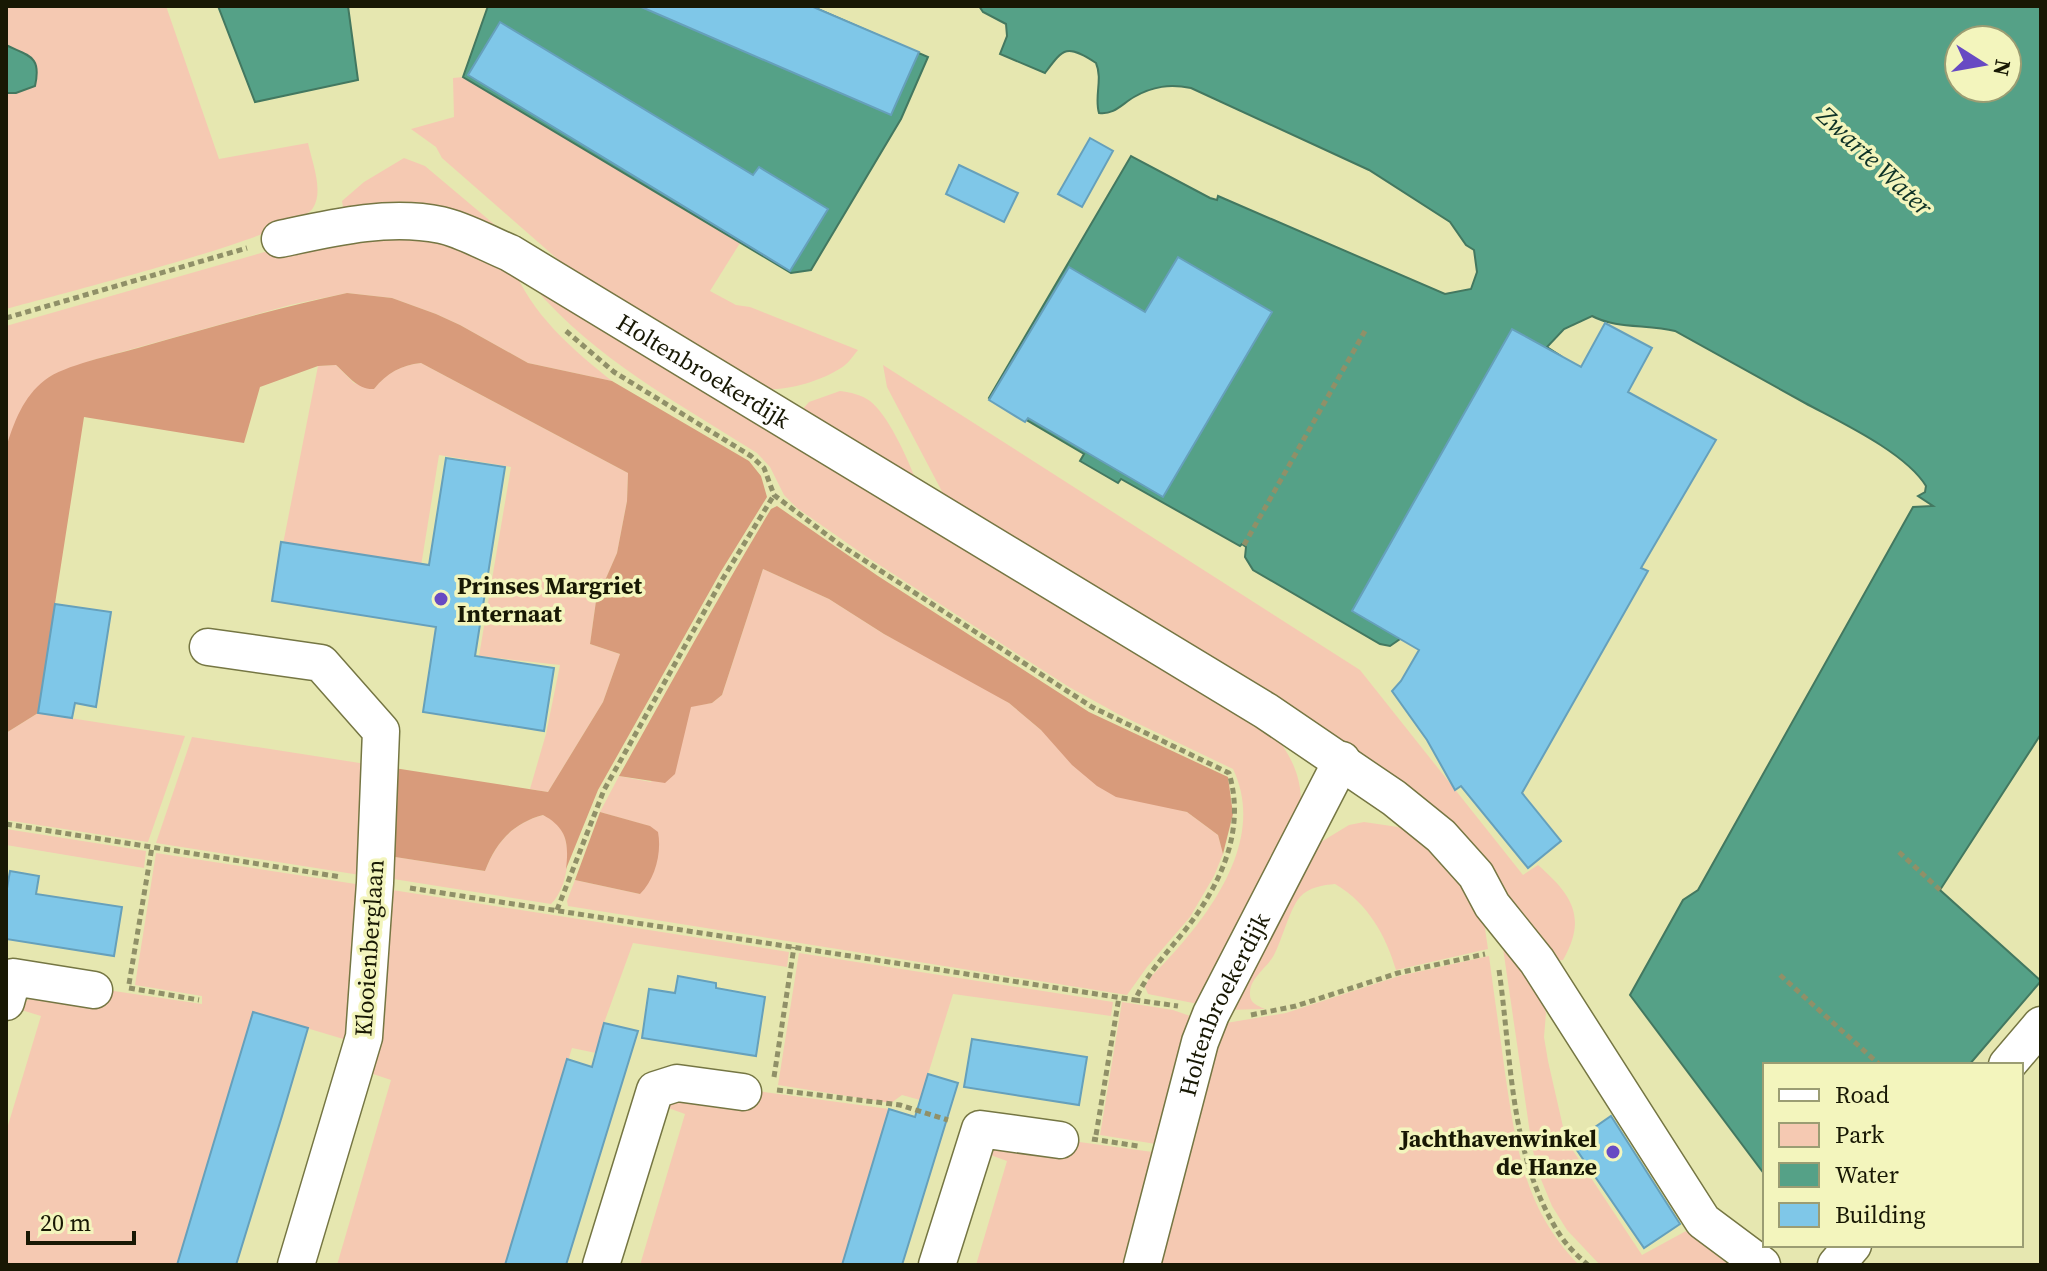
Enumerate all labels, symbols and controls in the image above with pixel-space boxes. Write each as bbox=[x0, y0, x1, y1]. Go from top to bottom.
north arrow bbox=[1943, 24, 2023, 104]
text: N bbox=[1986, 57, 2019, 79]
water label: Zwarte Water bbox=[1809, 97, 1941, 224]
street label: Holtenbroekerdijk bbox=[611, 305, 798, 436]
place label: Prinses Margriet Internaat bbox=[457, 569, 642, 630]
marker: Prinses Margriet Internaat bbox=[432, 590, 450, 608]
street label: Klooienberglaan bbox=[346, 858, 392, 1038]
street label: Holtenbroekerdijk bbox=[1170, 906, 1278, 1100]
legend bbox=[1763, 1063, 2023, 1247]
text: Road bbox=[1835, 1078, 1890, 1111]
text: Park bbox=[1835, 1118, 1885, 1151]
place label: Jachthavenwinkel de Hanze bbox=[1398, 1122, 1597, 1183]
marker: Jachthavenwinkel de Hanze bbox=[1604, 1143, 1622, 1161]
text: Water bbox=[1835, 1158, 1899, 1191]
scale bar bbox=[28, 1195, 134, 1245]
text: Building bbox=[1835, 1198, 1926, 1231]
text: 20 m bbox=[40, 1206, 91, 1239]

